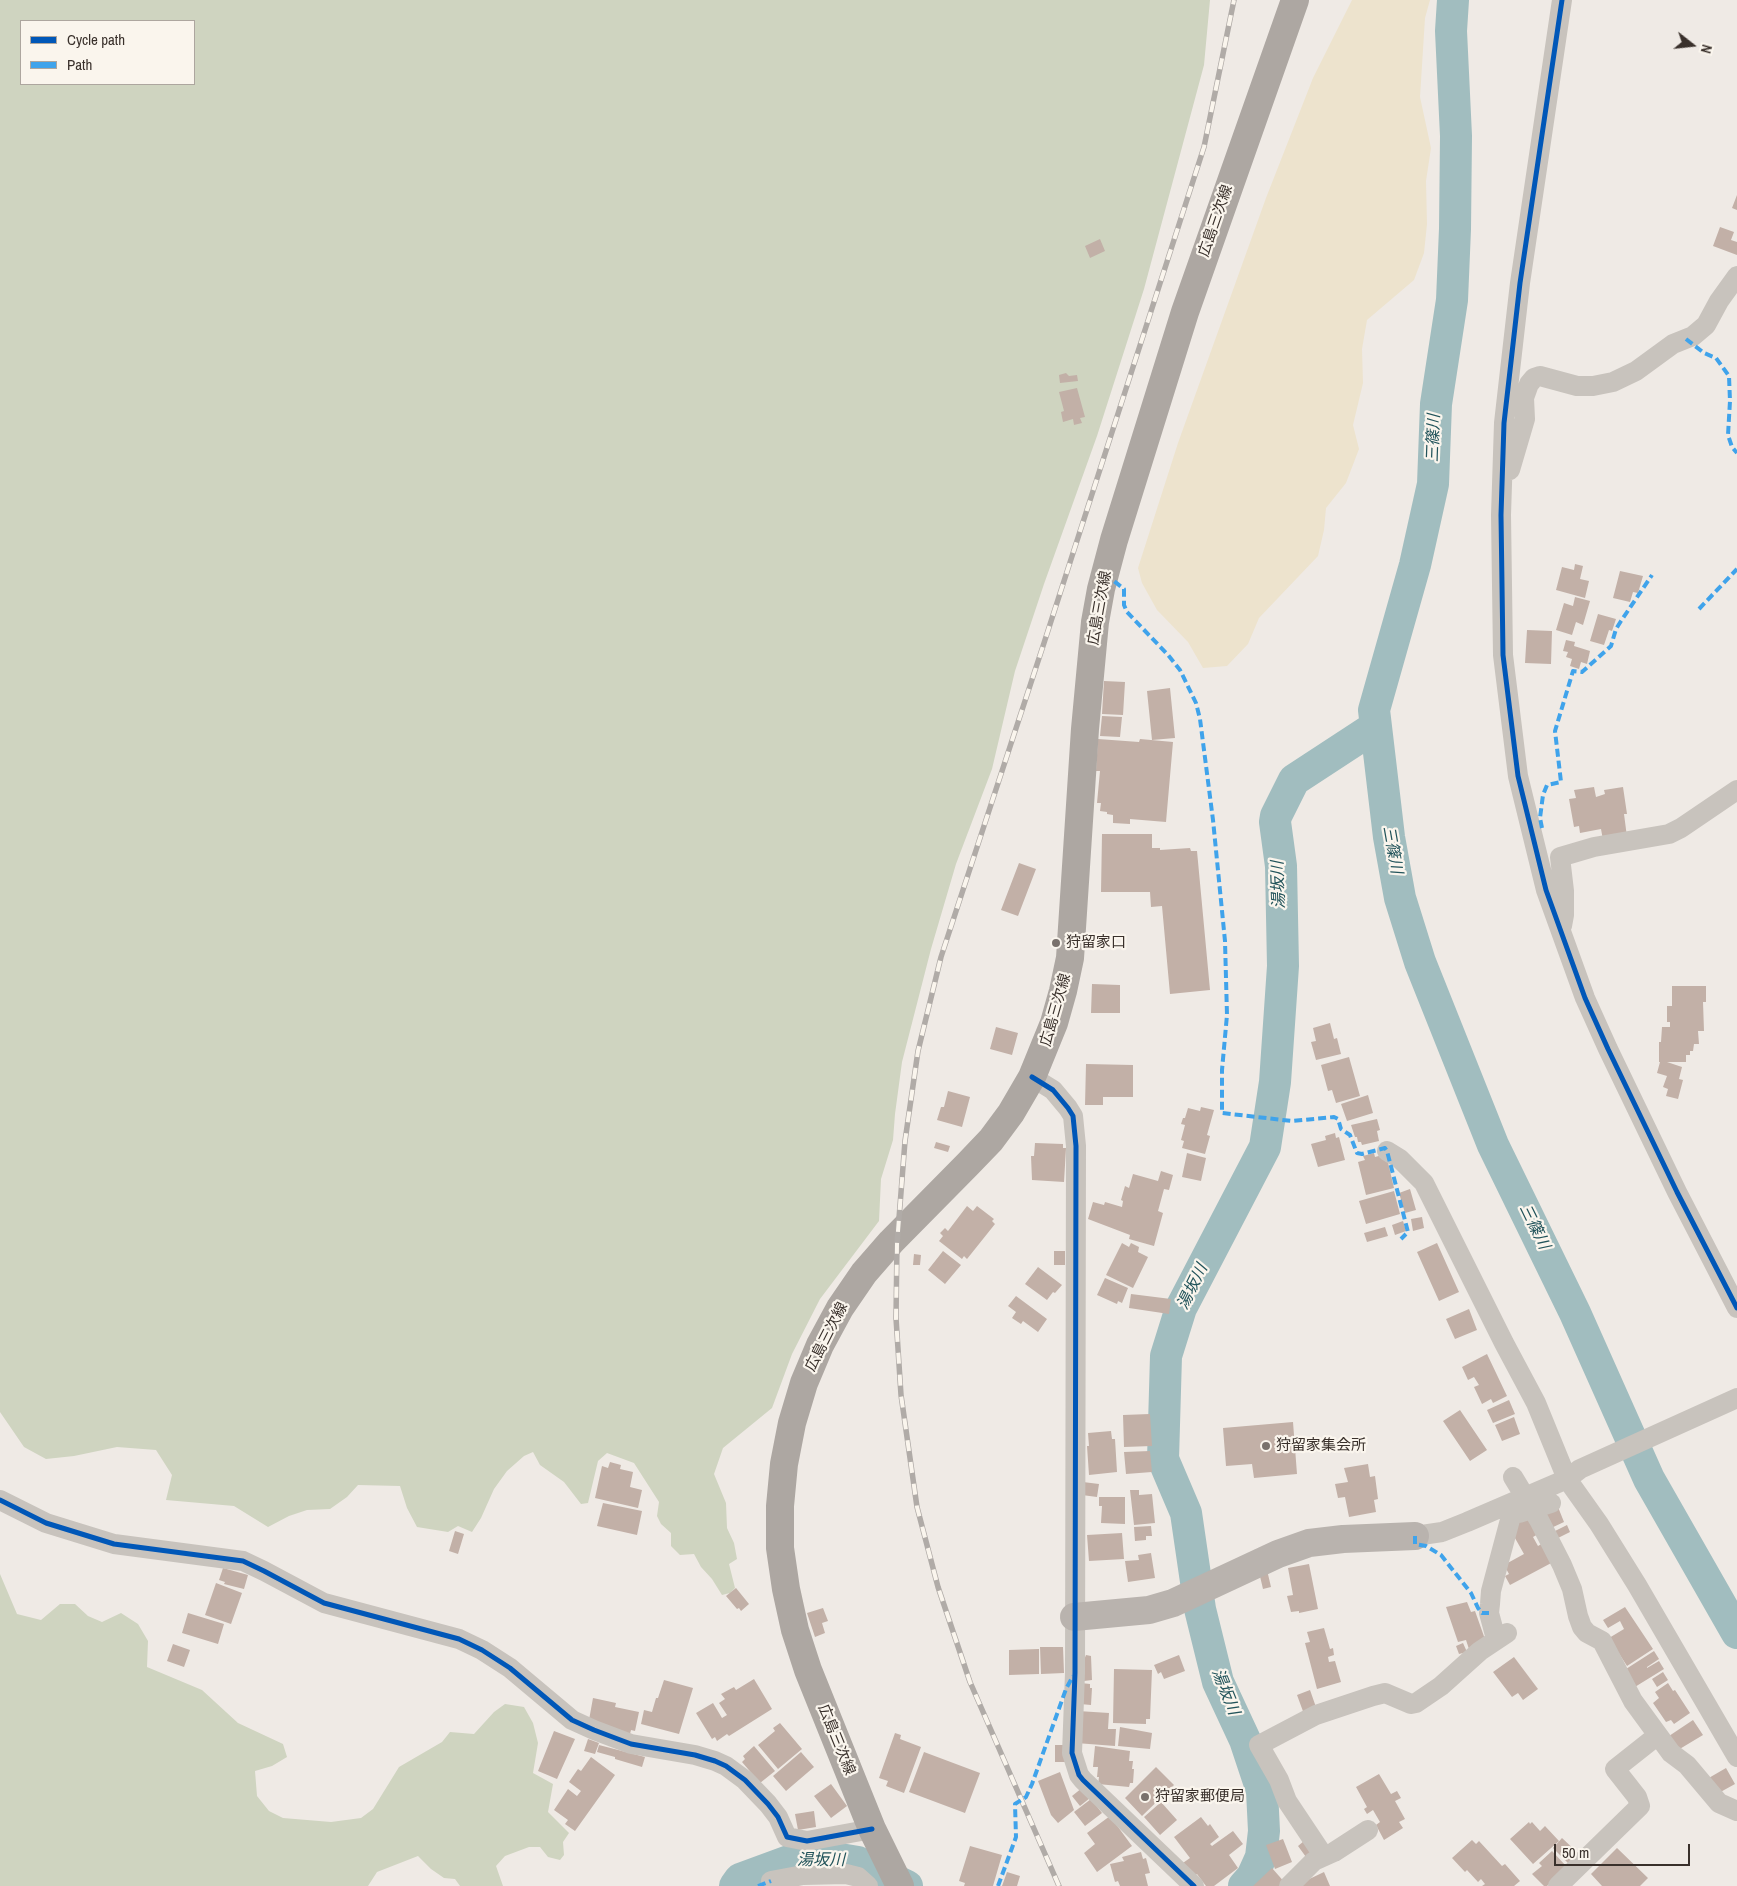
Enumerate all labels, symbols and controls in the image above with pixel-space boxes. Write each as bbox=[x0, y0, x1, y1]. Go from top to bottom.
legend bbox=[20, 20, 195, 85]
north arrow bbox=[1667, 20, 1717, 70]
text: Cycle path bbox=[67, 29, 125, 50]
text: N bbox=[1697, 43, 1716, 56]
text: Path bbox=[67, 54, 92, 75]
street label: 広島三次線 bbox=[1195, 183, 1237, 259]
water label: 三篠川 bbox=[1424, 414, 1444, 462]
street label: 広島三次線 bbox=[1085, 570, 1115, 646]
water label: 三篠川 bbox=[1378, 825, 1406, 875]
water label: 湯坂川 bbox=[1269, 861, 1289, 909]
place label: 狩留家口 bbox=[1066, 934, 1126, 952]
marker: 狩留家口 bbox=[1050, 937, 1062, 949]
street label: 広島三次線 bbox=[1037, 971, 1075, 1049]
water label: 三篠川 bbox=[1515, 1201, 1553, 1253]
water label: 湯坂川 bbox=[1174, 1261, 1212, 1313]
street label: 広島三次線 bbox=[802, 1300, 852, 1374]
place label: 狩留家集会所 bbox=[1276, 1437, 1366, 1455]
marker: 狩留家集会所 bbox=[1260, 1440, 1272, 1452]
water label: 湯坂川 bbox=[1207, 1666, 1243, 1718]
street label: 広島三次線 bbox=[814, 1702, 858, 1778]
place label: 狩留家郵便局 bbox=[1155, 1788, 1245, 1806]
marker: 狩留家郵便局 bbox=[1139, 1791, 1151, 1803]
scale bar bbox=[1557, 1834, 1693, 1866]
text: 50 m bbox=[1562, 1842, 1589, 1863]
water label: 湯坂川 bbox=[797, 1851, 845, 1871]

